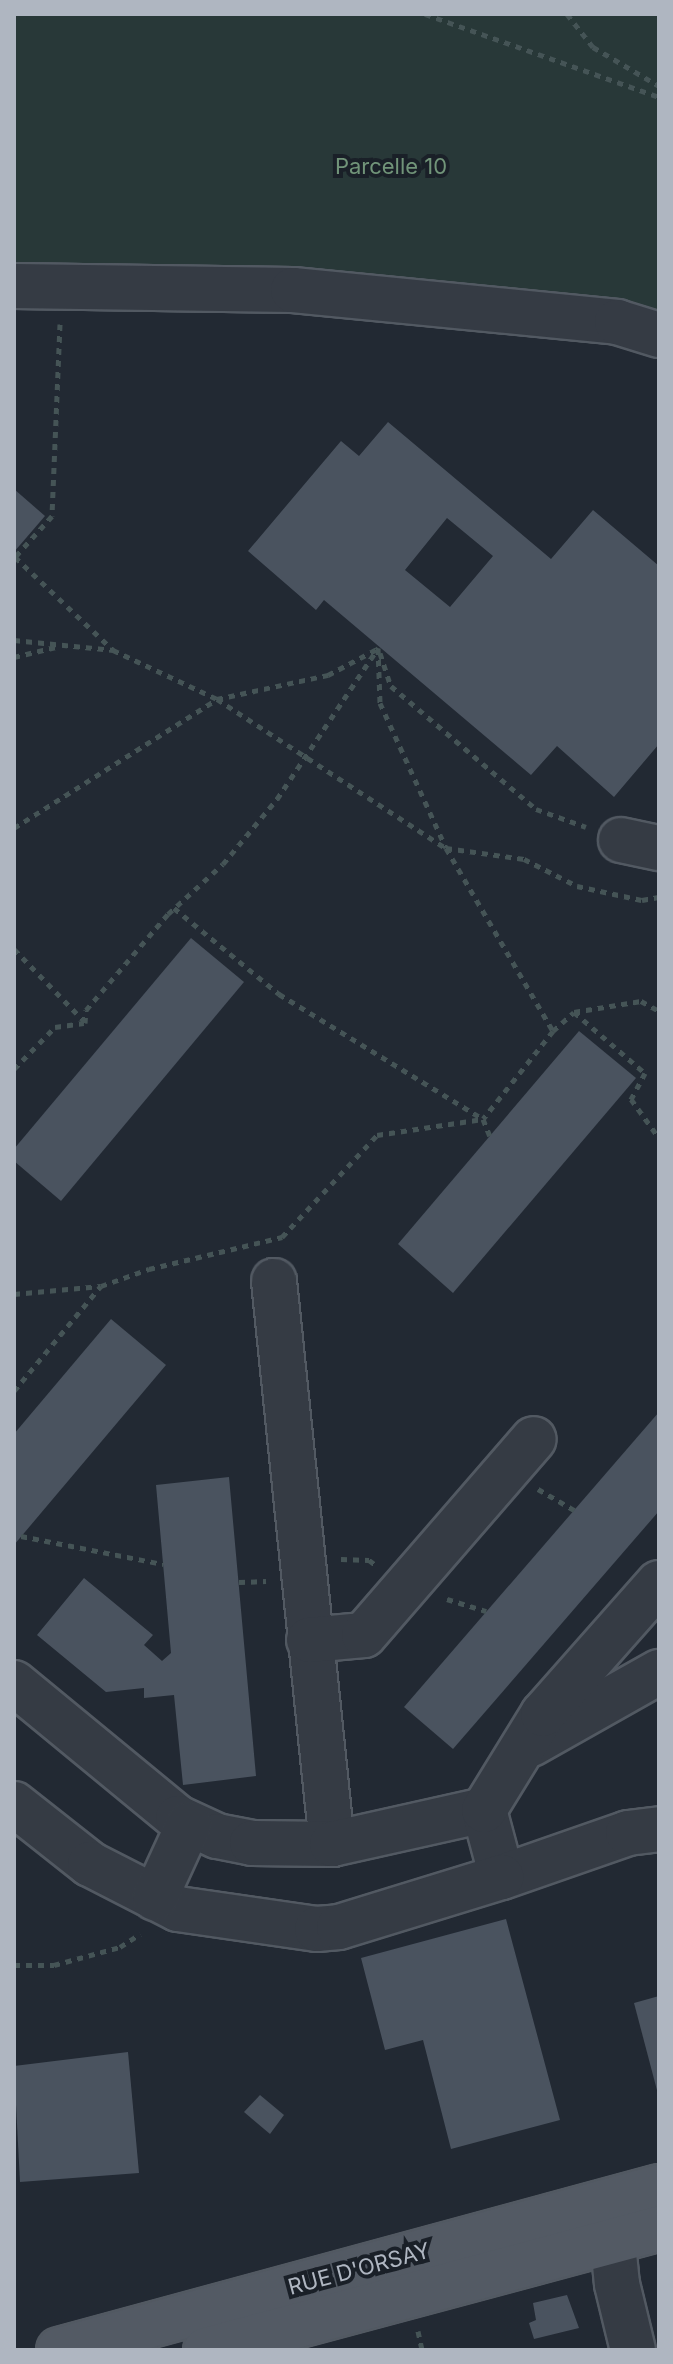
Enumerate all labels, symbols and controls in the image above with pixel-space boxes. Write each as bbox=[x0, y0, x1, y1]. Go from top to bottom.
park label: Parcelle 10 bbox=[335, 154, 447, 180]
street label: RUE D'ORSAY bbox=[285, 2237, 433, 2301]

